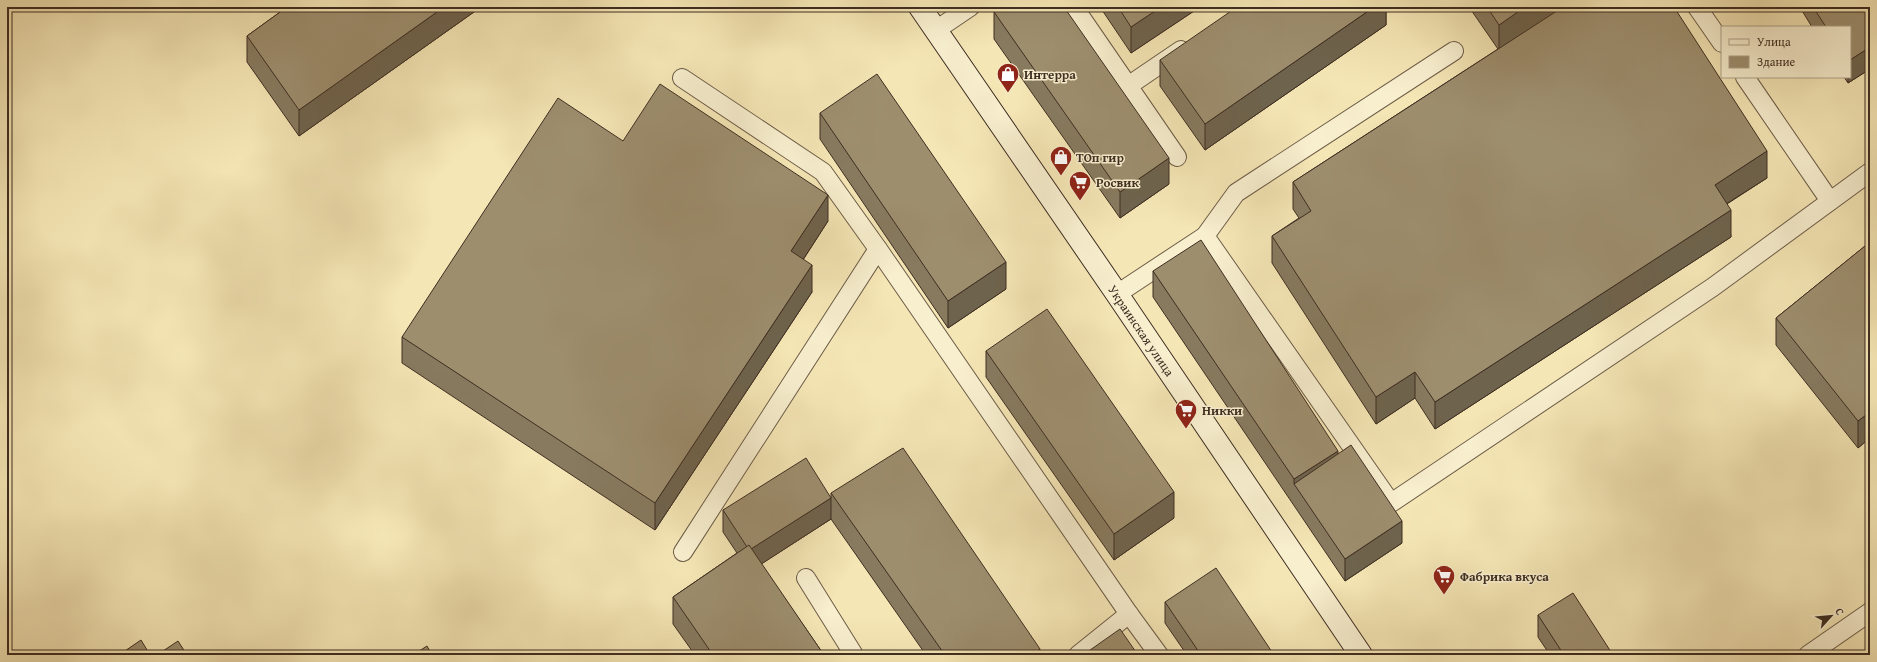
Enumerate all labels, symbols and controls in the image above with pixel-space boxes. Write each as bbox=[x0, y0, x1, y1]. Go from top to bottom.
legend bbox=[1721, 26, 1851, 78]
text: Улица bbox=[1757, 33, 1791, 50]
text: Здание bbox=[1757, 53, 1796, 70]
shop icon: Интерра bbox=[995, 61, 1021, 94]
place label: Интерра bbox=[1024, 65, 1076, 84]
shop icon: ТОп гир bbox=[1048, 144, 1074, 177]
place label: ТОп гир bbox=[1076, 148, 1124, 167]
supermarket icon: Росвик bbox=[1067, 169, 1093, 202]
place label: Росвик bbox=[1096, 173, 1139, 192]
street label: Украинская улица bbox=[1104, 281, 1180, 381]
supermarket icon: Никки bbox=[1173, 397, 1199, 430]
place label: Никки bbox=[1202, 401, 1242, 420]
supermarket icon: Фабрика вкуса bbox=[1431, 563, 1457, 596]
place label: Фабрика вкуса bbox=[1460, 567, 1549, 586]
north arrow bbox=[1811, 596, 1851, 636]
text: С bbox=[1831, 605, 1848, 618]

